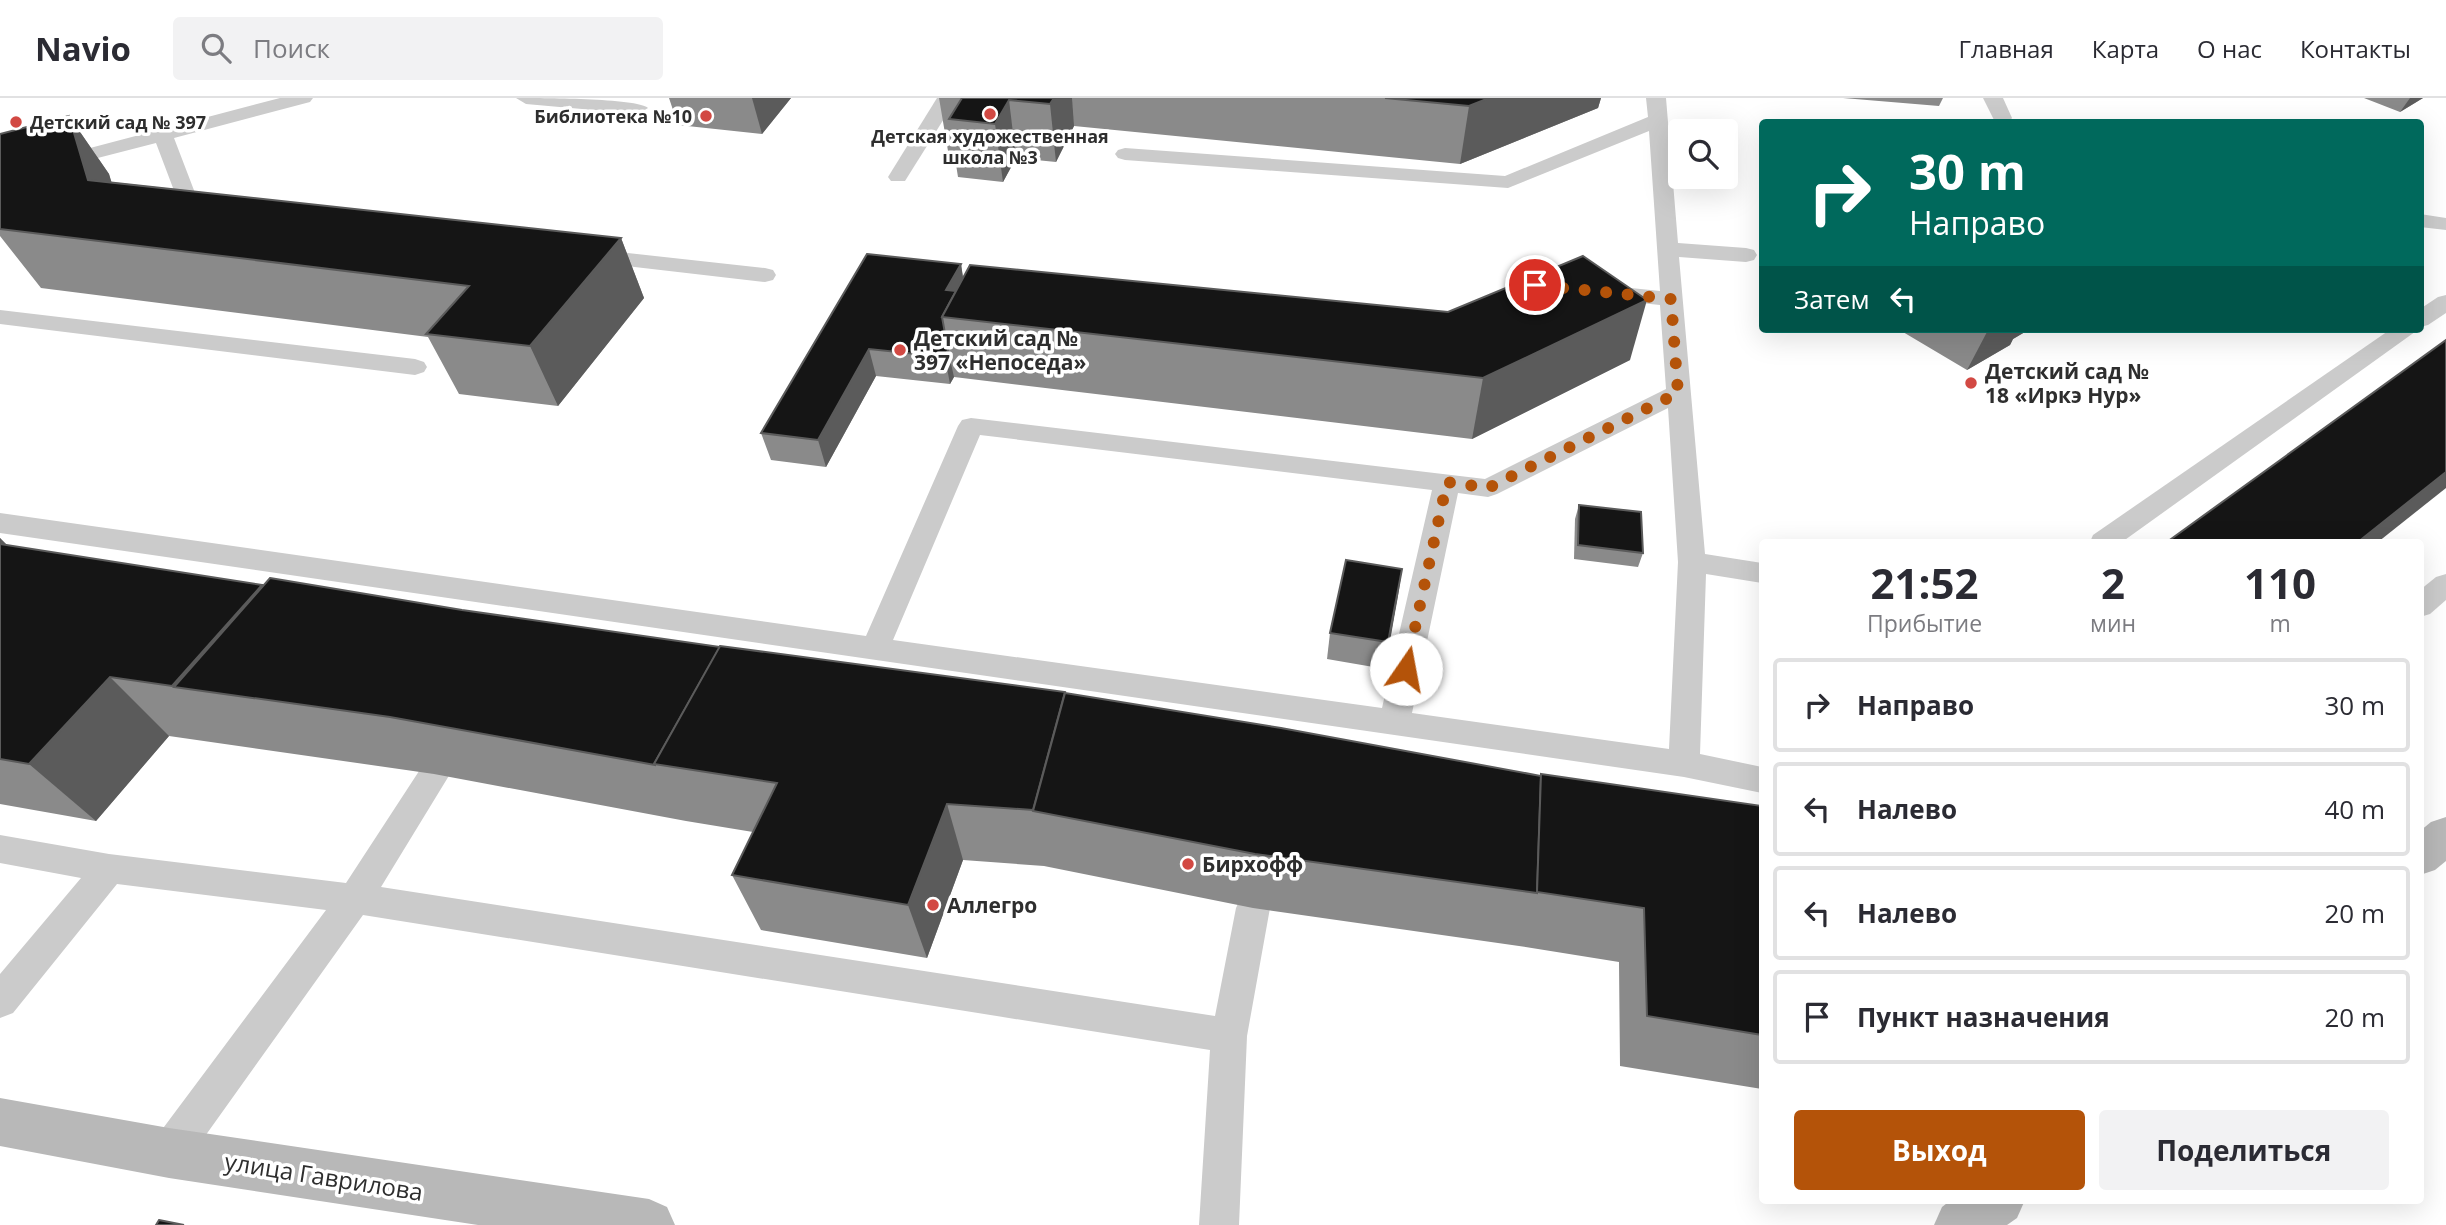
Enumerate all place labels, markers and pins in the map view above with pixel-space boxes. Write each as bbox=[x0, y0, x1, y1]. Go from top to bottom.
place label: Библиотека №10 bbox=[534, 104, 692, 128]
marker: Детская художественная школа №3 bbox=[982, 106, 998, 122]
marker: Библиотека №10 bbox=[698, 108, 714, 124]
place label: Детский сад № 397 bbox=[30, 110, 206, 134]
marker: Детский сад № 397 bbox=[8, 114, 24, 130]
place label: Детская художественная школа №3 bbox=[871, 124, 1109, 169]
pin bbox=[1505, 255, 1565, 315]
place label: Детский сад № 397 «Непоседа» bbox=[914, 324, 1086, 376]
marker: Детский сад № 397 «Непоседа» bbox=[892, 342, 908, 358]
place label: Детский сад № 18 «Иркэ Нур» bbox=[1985, 357, 2149, 409]
marker: Детский сад № 18 «Иркэ Нур» bbox=[1963, 375, 1979, 391]
place label: Бирхофф bbox=[1202, 850, 1303, 878]
marker: Бирхофф bbox=[1180, 856, 1196, 872]
place label: Аллегро bbox=[947, 891, 1037, 919]
marker: Аллегро bbox=[925, 897, 941, 913]

